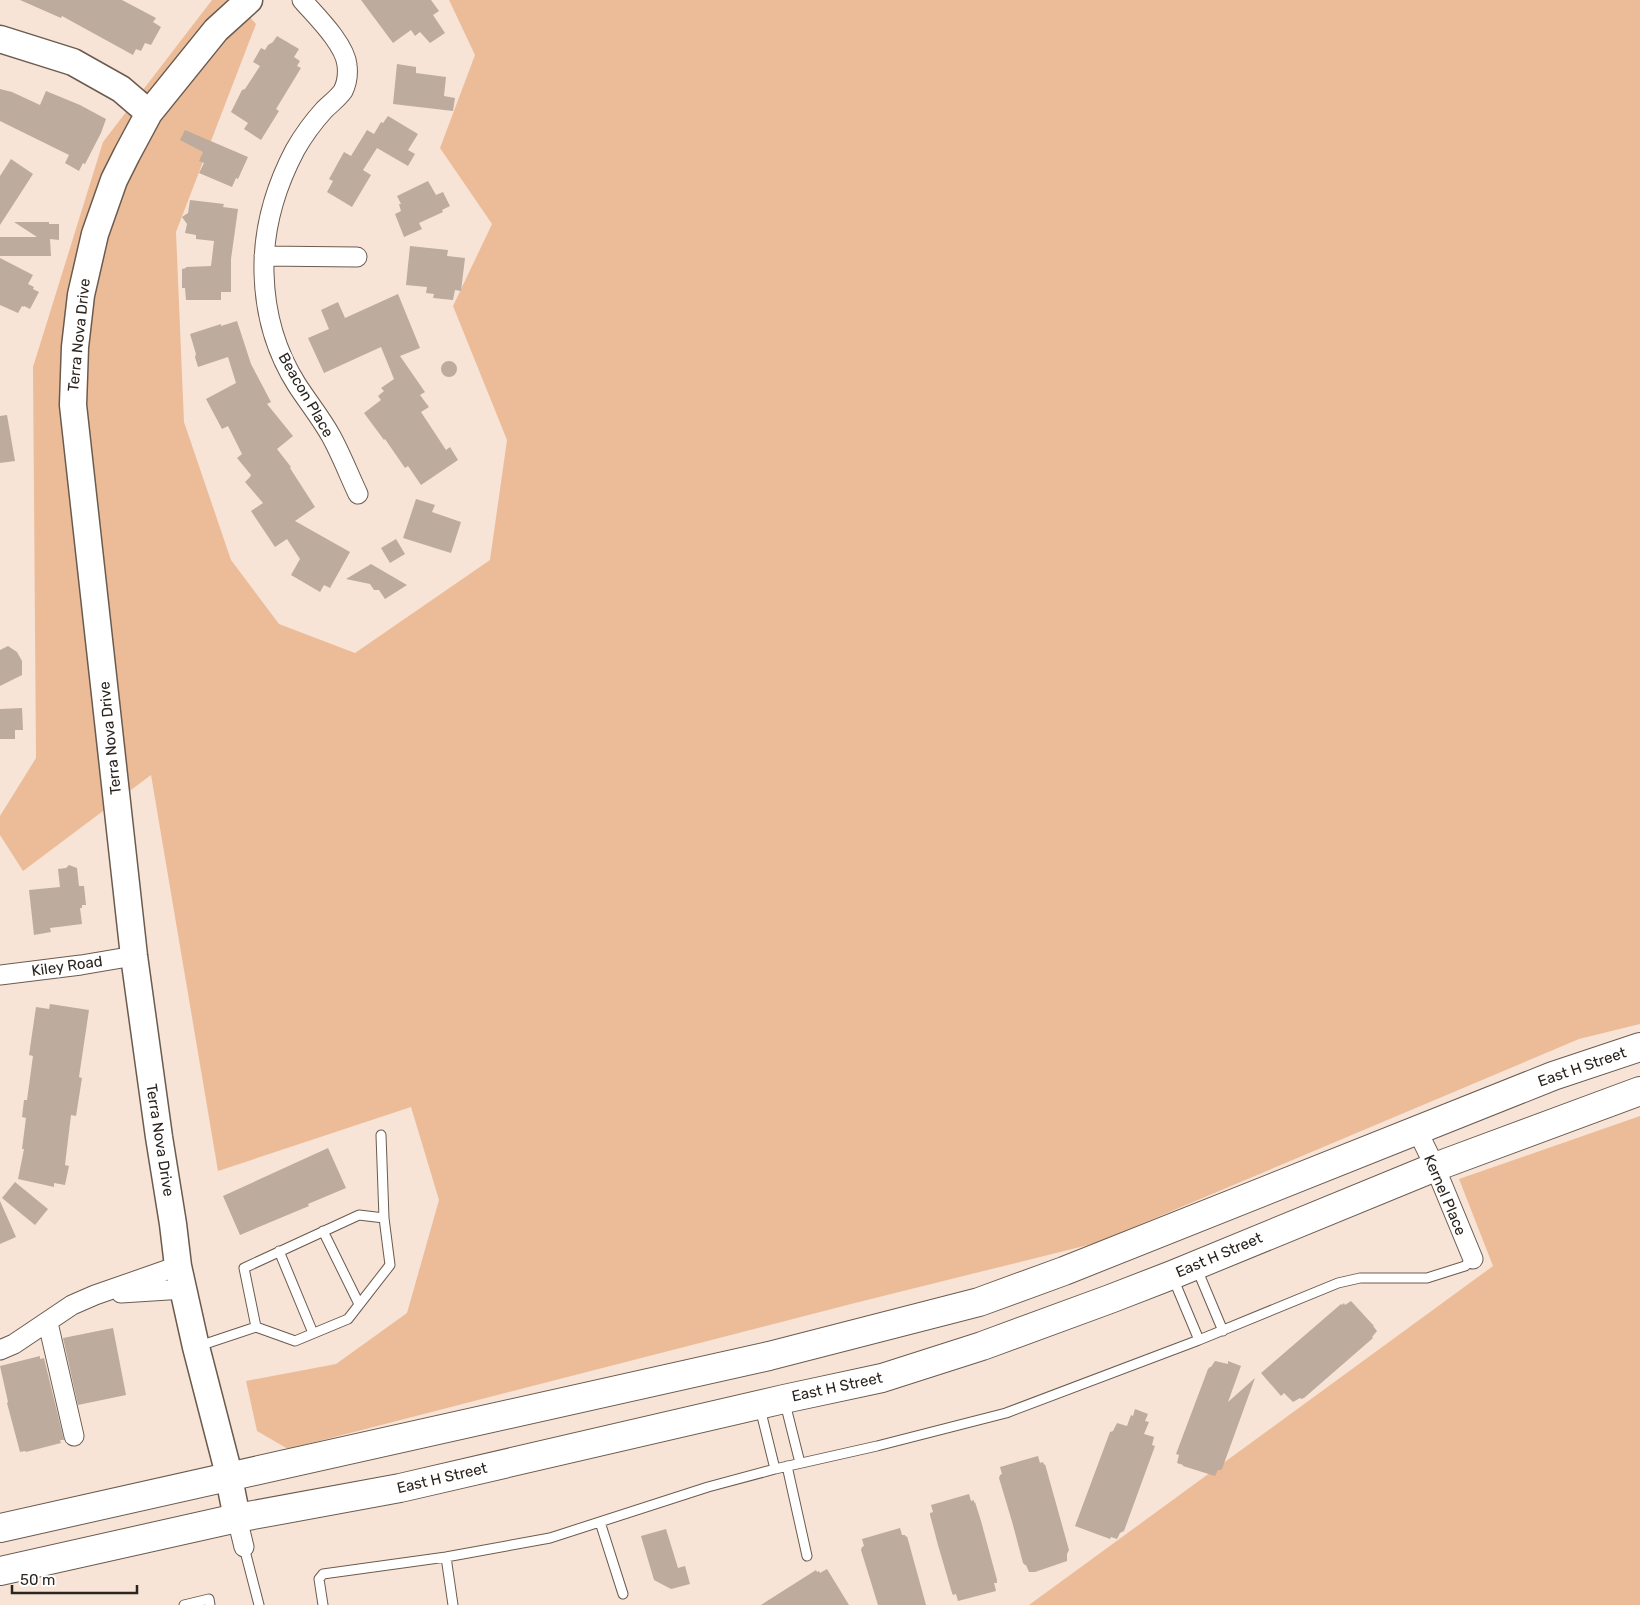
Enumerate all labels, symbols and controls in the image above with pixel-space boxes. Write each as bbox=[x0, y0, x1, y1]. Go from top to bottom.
street label: Terra Nova Drive bbox=[64, 278, 94, 392]
street label: Beacon Place bbox=[275, 350, 337, 440]
street label: Terra Nova Drive bbox=[95, 681, 125, 795]
street label: Kiley Road bbox=[30, 952, 104, 980]
street label: East H Street bbox=[1535, 1043, 1629, 1091]
street label: Terra Nova Drive bbox=[142, 1082, 178, 1198]
street label: Kernel Place bbox=[1420, 1152, 1470, 1238]
street label: East H Street bbox=[1173, 1229, 1265, 1281]
street label: East H Street bbox=[790, 1369, 884, 1405]
street label: East H Street bbox=[395, 1459, 489, 1497]
scale bar bbox=[12, 1562, 138, 1594]
text: 50 m bbox=[20, 1571, 55, 1589]

